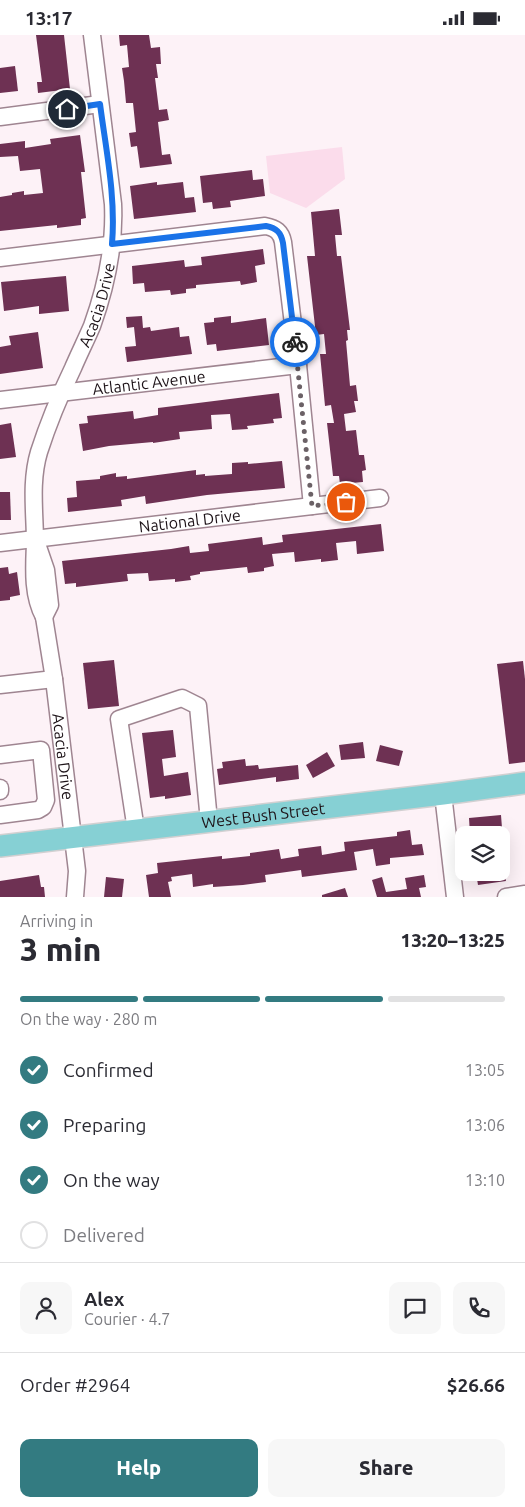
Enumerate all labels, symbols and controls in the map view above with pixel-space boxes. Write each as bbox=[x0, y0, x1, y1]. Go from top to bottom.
text: 13:17 bbox=[25, 7, 73, 29]
pin bbox=[46, 88, 88, 130]
icon: home bbox=[53, 95, 81, 123]
street label: Acacia Drive bbox=[75, 261, 118, 350]
courier bbox=[270, 317, 320, 367]
icon: bike bbox=[281, 328, 309, 356]
street label: Atlantic Avenue bbox=[92, 367, 206, 398]
pin bbox=[325, 481, 367, 523]
icon: bag bbox=[332, 488, 360, 516]
street label: National Drive bbox=[138, 506, 242, 535]
street label: Acacia Drive bbox=[49, 712, 77, 801]
street label: West Bush Street bbox=[200, 799, 327, 831]
map controls bbox=[455, 826, 510, 881]
button: layers bbox=[455, 826, 510, 881]
text: Arriving in bbox=[20, 912, 93, 930]
text: 13:20–13:25 bbox=[400, 929, 505, 951]
text: 3 min bbox=[20, 931, 101, 967]
text: On the way · 280 m bbox=[20, 1010, 157, 1028]
icon: check bbox=[20, 1056, 48, 1084]
text: Confirmed bbox=[63, 1059, 154, 1081]
text: 13:05 bbox=[465, 1061, 505, 1079]
icon: check bbox=[20, 1111, 48, 1139]
text: Preparing bbox=[63, 1114, 147, 1136]
text: 13:06 bbox=[465, 1116, 505, 1134]
icon: check bbox=[20, 1166, 48, 1194]
text: On the way bbox=[63, 1169, 160, 1191]
text: 13:10 bbox=[465, 1171, 505, 1189]
text: Delivered bbox=[63, 1224, 145, 1246]
button: person bbox=[20, 1282, 72, 1334]
button: chat bbox=[389, 1282, 441, 1334]
button: phone bbox=[453, 1282, 505, 1334]
text: Alex bbox=[84, 1288, 124, 1310]
text: Courier · 4.7 bbox=[84, 1310, 170, 1328]
text: Order #2964 bbox=[20, 1374, 130, 1396]
text: $26.66 bbox=[447, 1374, 505, 1396]
button: Help bbox=[20, 1439, 258, 1497]
button: Share bbox=[268, 1439, 505, 1497]

